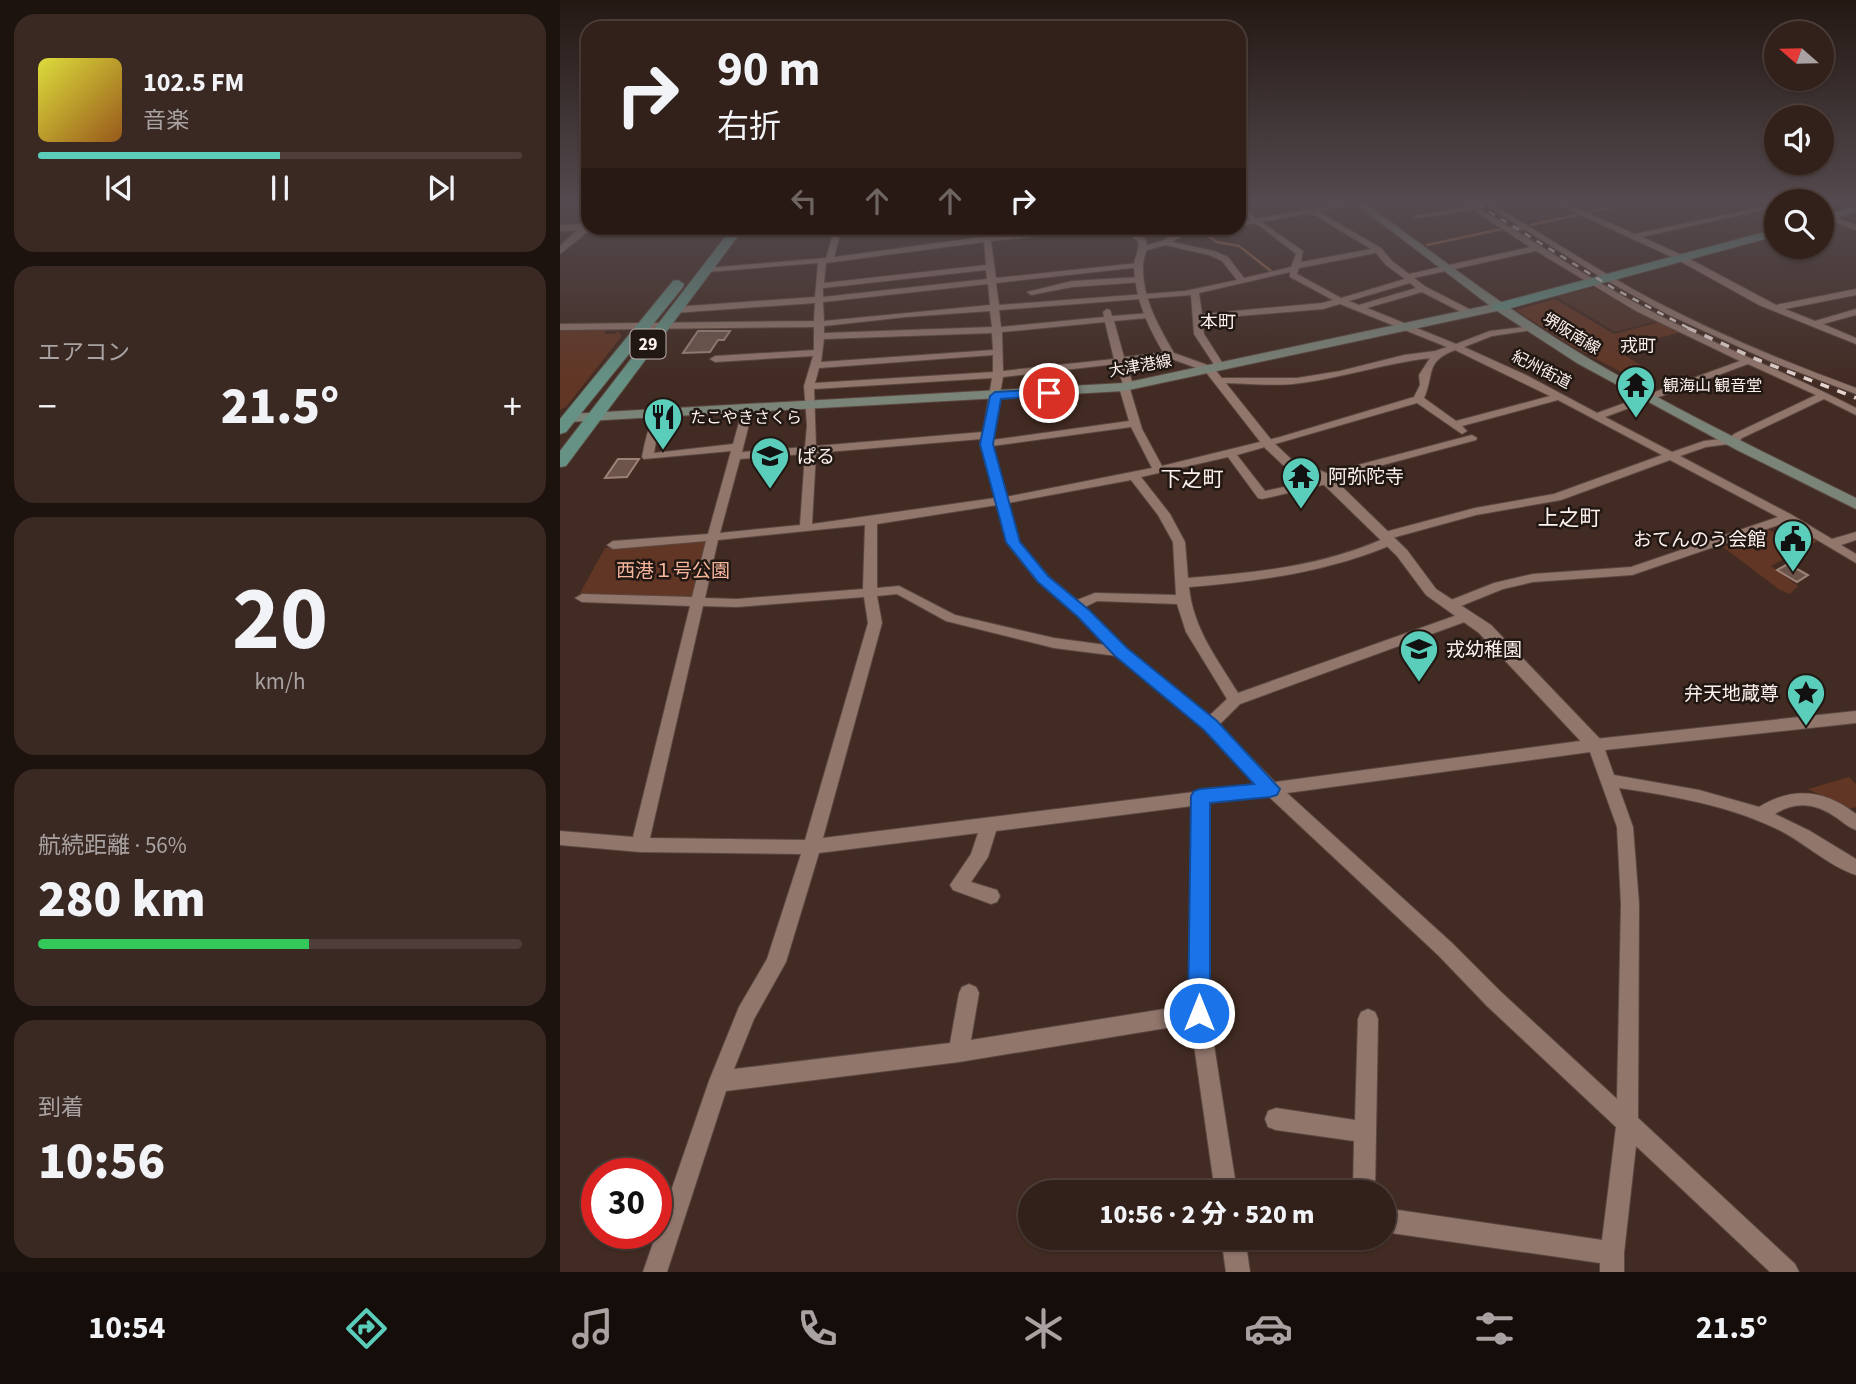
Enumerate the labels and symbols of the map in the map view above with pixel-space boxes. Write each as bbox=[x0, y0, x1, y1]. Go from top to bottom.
north arrow bbox=[1764, 21, 1834, 91]
street label: 堺阪南線 bbox=[1538, 308, 1605, 360]
district label: 本町 bbox=[1200, 310, 1236, 335]
road number: 29 bbox=[630, 330, 666, 358]
district label: 戎町 bbox=[1620, 334, 1656, 359]
street label: 紀州街道 bbox=[1508, 346, 1575, 394]
street label: 大津港線 bbox=[1107, 350, 1174, 382]
pin bbox=[1019, 363, 1079, 423]
temple icon: 観海山 観音堂 bbox=[1615, 364, 1657, 419]
place label: 観海山 観音堂 bbox=[1663, 375, 1762, 397]
restaurant icon: たこやきさくら bbox=[642, 396, 684, 451]
place label: たこやきさくら bbox=[690, 407, 802, 429]
school or university icon: ぱる bbox=[749, 435, 791, 490]
place label: ぱる bbox=[797, 444, 835, 471]
temple icon: 阿弥陀寺 bbox=[1280, 455, 1322, 510]
district label: 下之町 bbox=[1161, 464, 1224, 494]
place label: 阿弥陀寺 bbox=[1328, 464, 1404, 491]
district label: 上之町 bbox=[1538, 503, 1601, 533]
public building icon: おてんのう会館 bbox=[1772, 518, 1814, 573]
place label: おてんのう会館 bbox=[1633, 527, 1766, 554]
park label: 西港１号公園 bbox=[616, 558, 730, 585]
school or university icon: 戎幼稚園 bbox=[1398, 628, 1440, 683]
place label: 戎幼稚園 bbox=[1446, 637, 1522, 664]
place icon: 弁天地蔵尊 bbox=[1785, 672, 1827, 727]
place label: 弁天地蔵尊 bbox=[1684, 681, 1779, 708]
position arrow bbox=[1162, 976, 1236, 1050]
speed limit sign: 30 bbox=[581, 1158, 672, 1249]

